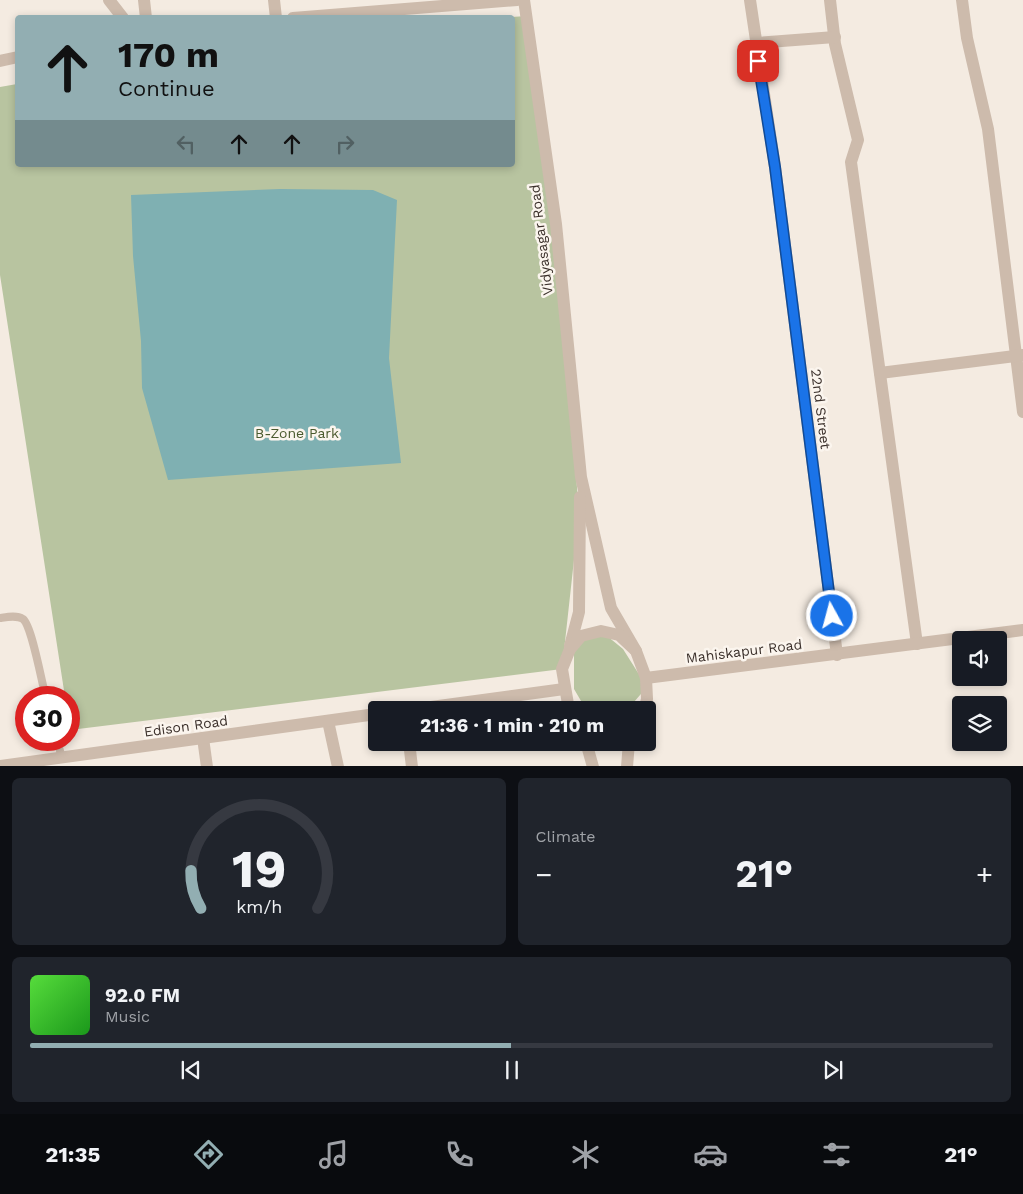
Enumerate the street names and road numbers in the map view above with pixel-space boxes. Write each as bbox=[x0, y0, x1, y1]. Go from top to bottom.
street label: Vidyasagar Road bbox=[526, 184, 556, 296]
street label: 22nd Street bbox=[808, 368, 834, 450]
street label: Mahiskapur Road bbox=[685, 636, 803, 666]
street label: Edison Road bbox=[143, 712, 229, 740]

